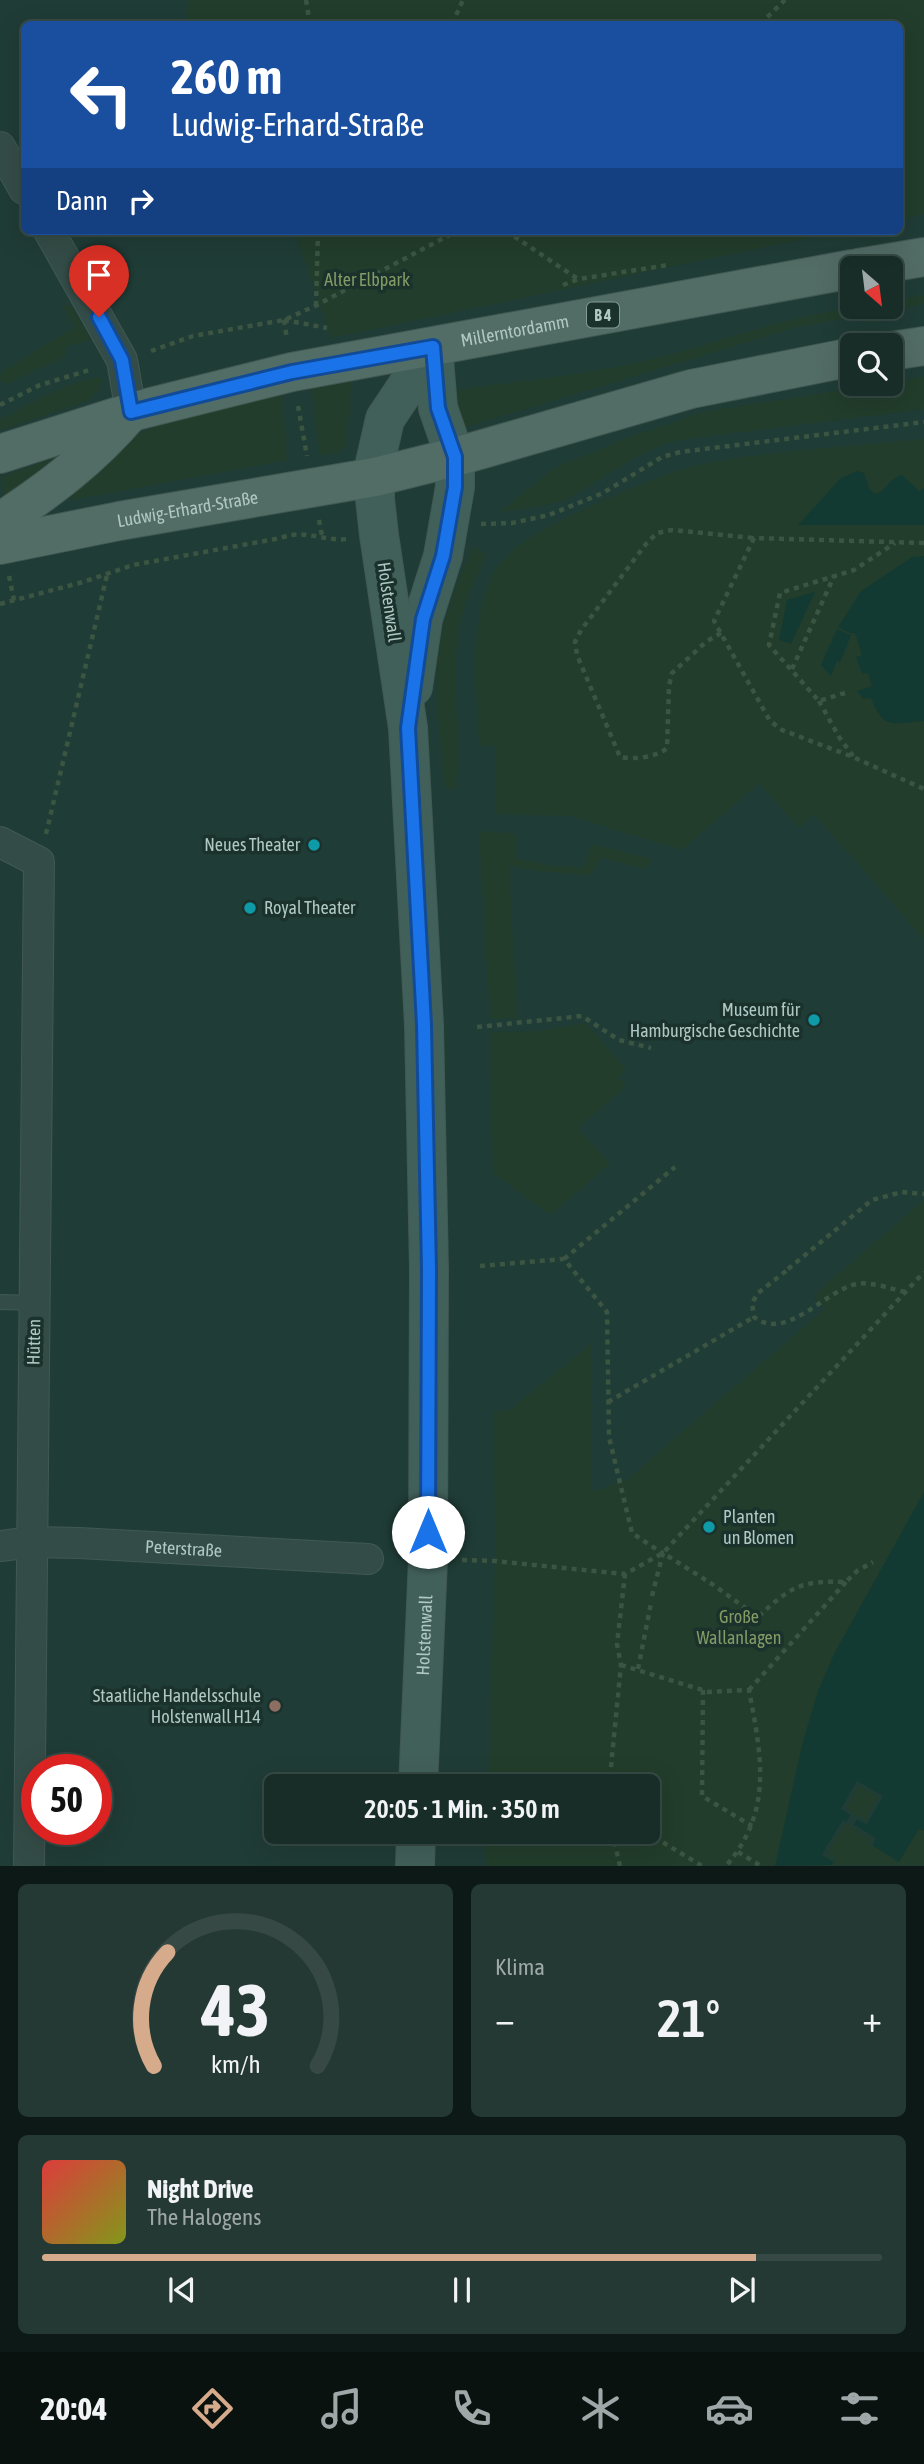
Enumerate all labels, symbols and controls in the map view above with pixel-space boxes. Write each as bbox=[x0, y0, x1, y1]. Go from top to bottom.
text: 260 m bbox=[171, 48, 282, 104]
icon: left bbox=[56, 49, 147, 140]
text: Ludwig-Erhard-Straße bbox=[171, 106, 424, 143]
icon: right bbox=[122, 182, 160, 220]
text: Dann bbox=[56, 186, 108, 216]
pin bbox=[69, 245, 129, 317]
icon: arrive bbox=[80, 256, 118, 294]
north arrow bbox=[840, 256, 903, 318]
map controls bbox=[840, 256, 903, 396]
park label: Alter Elbpark bbox=[324, 269, 410, 290]
road number: B 4 bbox=[587, 302, 619, 328]
street label: Millerntordamm bbox=[459, 310, 570, 351]
button: search bbox=[840, 333, 903, 396]
street label: Ludwig-Erhard-Straße bbox=[115, 486, 260, 531]
street label: Holstenwall bbox=[373, 561, 406, 643]
place label: Neues Theater bbox=[204, 834, 301, 855]
marker: Neues Theater bbox=[306, 837, 322, 853]
place label: Royal Theater bbox=[264, 897, 356, 918]
marker: Royal Theater bbox=[242, 900, 258, 916]
place label: Museum für Hamburgische Geschichte bbox=[630, 999, 801, 1041]
marker: Museum für Hamburgische Geschichte bbox=[806, 1012, 822, 1028]
street label: Hütten bbox=[23, 1319, 44, 1365]
position arrow bbox=[391, 1495, 465, 1569]
place label: Planten un Blomen bbox=[723, 1506, 794, 1548]
marker: Planten un Blomen bbox=[701, 1519, 717, 1535]
street label: Peterstraße bbox=[145, 1536, 223, 1561]
street label: Holstenwall bbox=[412, 1594, 436, 1676]
park label: Große Wallanlagen bbox=[697, 1606, 781, 1648]
place label: Staatliche Handelsschule Holstenwall H14 bbox=[93, 1685, 261, 1727]
marker: Staatliche Handelsschule Holstenwall H14 bbox=[267, 1698, 283, 1714]
speed limit sign: 50 bbox=[21, 1754, 112, 1845]
text: 20:05 · 1 Min. · 350 m bbox=[364, 1794, 560, 1824]
text: Klima bbox=[495, 1954, 545, 1980]
text: 43 bbox=[200, 1969, 270, 2052]
text: 21° bbox=[657, 1988, 720, 2048]
text: − bbox=[495, 1997, 515, 2040]
text: + bbox=[862, 1997, 882, 2040]
text: km/h bbox=[211, 2050, 260, 2078]
text: Night Drive bbox=[147, 2174, 254, 2204]
text: The Halogens bbox=[147, 2204, 261, 2230]
icon: previous bbox=[163, 2271, 201, 2309]
icon: pause bbox=[443, 2271, 481, 2309]
icon: next bbox=[723, 2271, 761, 2309]
icon: directions bbox=[188, 2384, 237, 2433]
icon: music bbox=[317, 2384, 366, 2433]
icon: phone bbox=[447, 2384, 496, 2433]
icon: climate bbox=[576, 2384, 625, 2433]
icon: car bbox=[705, 2384, 754, 2433]
icon: filters bbox=[835, 2384, 884, 2433]
text: 20:04 bbox=[40, 2390, 107, 2427]

